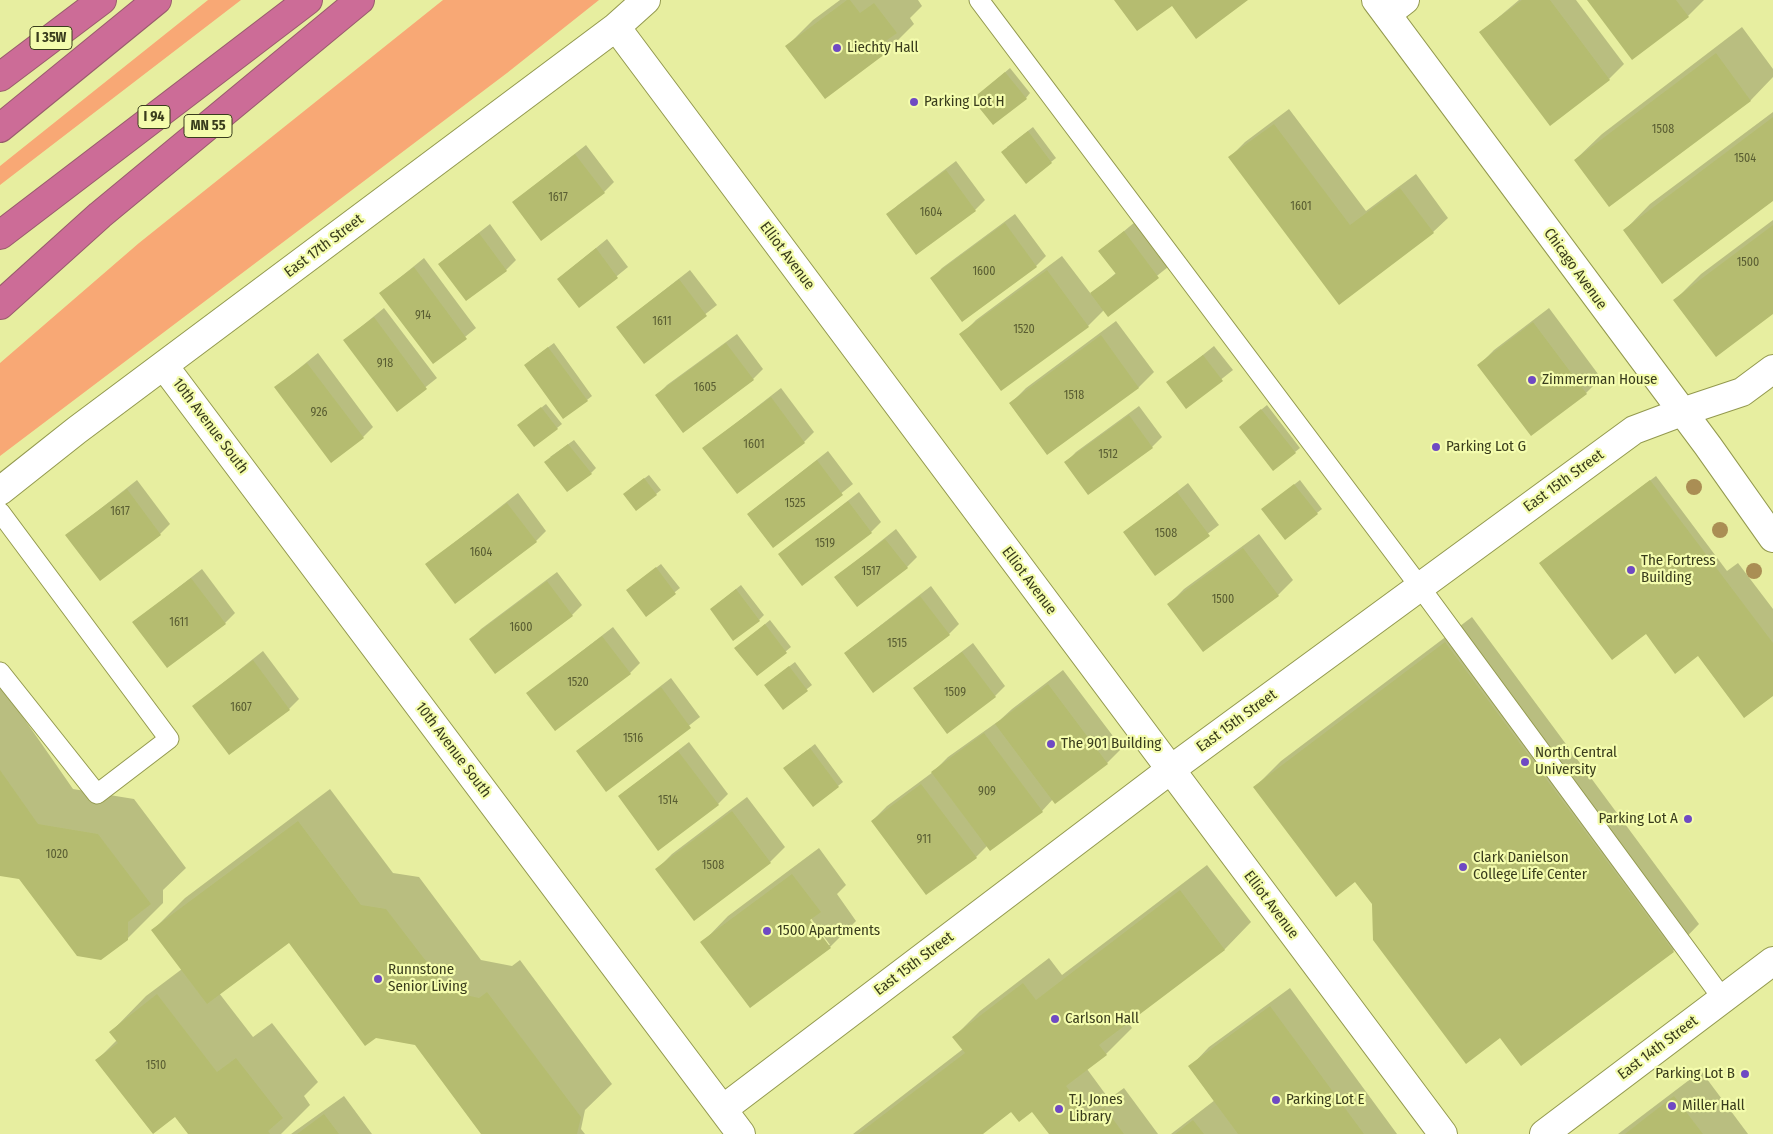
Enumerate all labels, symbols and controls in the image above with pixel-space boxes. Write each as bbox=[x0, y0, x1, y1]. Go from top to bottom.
road number: I 35W bbox=[30, 26, 72, 49]
place label: Liechty Hall bbox=[847, 39, 918, 57]
marker: Liechty Hall bbox=[831, 42, 843, 54]
place label: Parking Lot H bbox=[924, 93, 1005, 111]
marker: Parking Lot H bbox=[908, 96, 920, 108]
road number: I 94 bbox=[138, 105, 170, 128]
road number: MN 55 bbox=[184, 114, 232, 138]
house number: 1508 bbox=[1652, 123, 1674, 137]
house number: 1504 bbox=[1734, 152, 1756, 166]
house number: 1617 bbox=[548, 191, 568, 205]
house number: 1601 bbox=[1290, 200, 1312, 214]
house number: 1604 bbox=[920, 206, 942, 220]
street label: East 17th Street bbox=[281, 211, 367, 281]
street label: Elliot Avenue bbox=[756, 219, 818, 293]
street label: Chicago Avenue bbox=[1540, 225, 1610, 313]
house number: 1500 bbox=[1737, 256, 1759, 270]
house number: 1600 bbox=[972, 265, 996, 279]
house number: 914 bbox=[415, 309, 431, 323]
house number: 1611 bbox=[652, 315, 672, 329]
house number: 1520 bbox=[1013, 323, 1035, 337]
house number: 918 bbox=[377, 357, 393, 371]
place label: Zimmerman House bbox=[1542, 371, 1658, 389]
marker: Zimmerman House bbox=[1526, 374, 1538, 386]
street label: 10th Avenue South bbox=[168, 375, 252, 477]
house number: 1605 bbox=[694, 381, 716, 395]
house number: 1518 bbox=[1064, 389, 1084, 403]
house number: 926 bbox=[311, 406, 327, 420]
house number: 1601 bbox=[743, 438, 765, 452]
place label: Parking Lot G bbox=[1446, 438, 1526, 456]
marker: Parking Lot G bbox=[1430, 441, 1442, 453]
street label: East 15th Street bbox=[1520, 446, 1608, 516]
house number: 1512 bbox=[1098, 448, 1118, 462]
house number: 1525 bbox=[785, 497, 805, 511]
house number: 1617 bbox=[110, 505, 130, 519]
house number: 1508 bbox=[1155, 527, 1177, 541]
house number: 1519 bbox=[815, 537, 835, 551]
street label: Elliot Avenue bbox=[998, 544, 1060, 618]
house number: 1604 bbox=[470, 546, 492, 560]
place label: The Fortress Building bbox=[1641, 552, 1716, 587]
marker: The Fortress Building bbox=[1625, 564, 1637, 576]
house number: 1517 bbox=[861, 565, 881, 579]
house number: 1500 bbox=[1212, 593, 1234, 607]
house number: 1611 bbox=[169, 616, 189, 630]
house number: 1600 bbox=[509, 621, 533, 635]
house number: 1515 bbox=[887, 637, 907, 651]
house number: 1520 bbox=[567, 676, 589, 690]
house number: 1509 bbox=[944, 686, 966, 700]
street label: East 15th Street bbox=[1193, 686, 1281, 756]
street label: 10th Avenue South bbox=[411, 699, 495, 801]
house number: 1607 bbox=[230, 701, 252, 715]
house number: 1516 bbox=[623, 732, 643, 746]
place label: The 901 Building bbox=[1061, 735, 1161, 753]
marker: The 901 Building bbox=[1045, 738, 1057, 750]
place label: North Central University bbox=[1535, 744, 1617, 779]
marker: North Central University bbox=[1519, 756, 1531, 768]
house number: 909 bbox=[978, 785, 996, 799]
house number: 1514 bbox=[658, 794, 678, 808]
place label: Parking Lot A bbox=[1599, 810, 1678, 828]
marker: Parking Lot A bbox=[1682, 813, 1694, 825]
house number: 911 bbox=[917, 833, 931, 847]
house number: 1020 bbox=[46, 848, 68, 862]
place label: Clark Danielson College Life Center bbox=[1473, 849, 1587, 884]
house number: 1508 bbox=[702, 859, 724, 873]
marker: Clark Danielson College Life Center bbox=[1457, 861, 1469, 873]
street label: Elliot Avenue bbox=[1240, 868, 1302, 942]
place label: 1500 Apartments bbox=[777, 922, 880, 940]
marker: 1500 Apartments bbox=[761, 925, 773, 937]
street label: East 15th Street bbox=[871, 928, 957, 1000]
place label: Runnstone Senior Living bbox=[388, 961, 467, 996]
marker: Runnstone Senior Living bbox=[372, 973, 384, 985]
place label: Carlson Hall bbox=[1065, 1010, 1139, 1028]
street label: East 14th Street bbox=[1615, 1012, 1701, 1084]
marker: Carlson Hall bbox=[1049, 1013, 1061, 1025]
house number: 1510 bbox=[146, 1059, 166, 1073]
place label: Parking Lot B bbox=[1655, 1065, 1735, 1083]
marker: Parking Lot B bbox=[1739, 1068, 1751, 1080]
place label: T.J. Jones Library bbox=[1069, 1091, 1123, 1126]
place label: Parking Lot E bbox=[1286, 1091, 1365, 1109]
marker: Parking Lot E bbox=[1270, 1094, 1282, 1106]
place label: Miller Hall bbox=[1682, 1097, 1745, 1115]
marker: Miller Hall bbox=[1666, 1100, 1678, 1112]
marker: T.J. Jones Library bbox=[1053, 1103, 1065, 1115]

